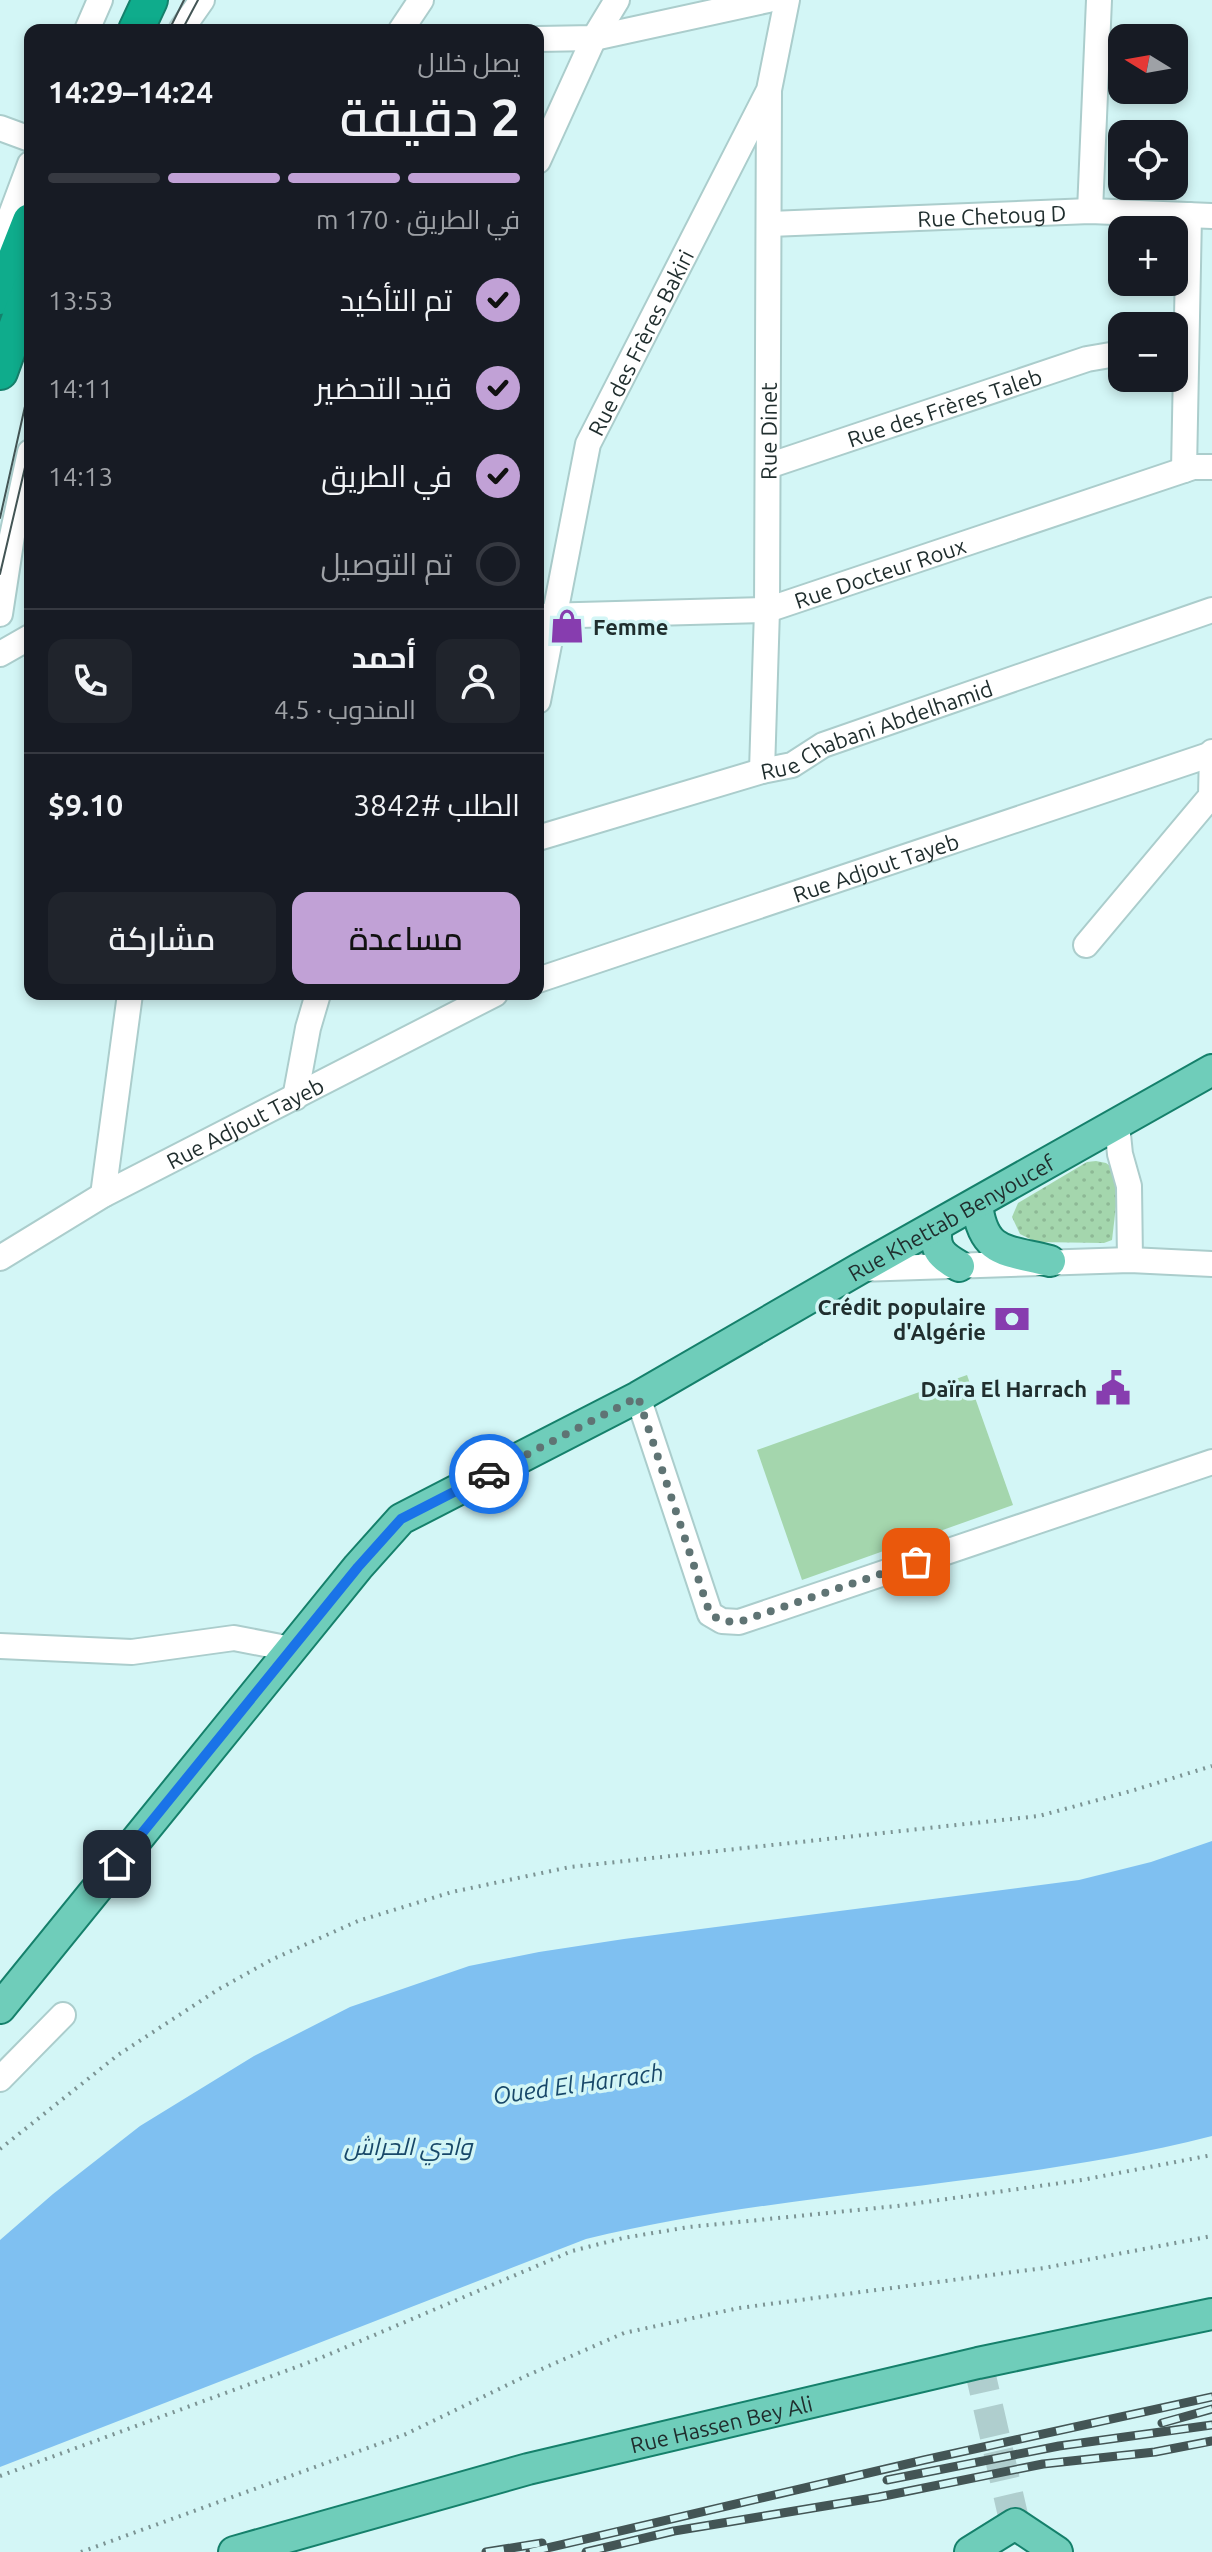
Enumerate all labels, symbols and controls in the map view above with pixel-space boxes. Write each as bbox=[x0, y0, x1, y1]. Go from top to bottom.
north arrow bbox=[1108, 24, 1188, 104]
map controls bbox=[1108, 24, 1188, 392]
text: يصل خلال bbox=[418, 48, 520, 77]
text: 14:24–14:29 bbox=[48, 75, 213, 109]
text: 2 دقيقة bbox=[340, 88, 520, 146]
button: locate bbox=[1108, 120, 1188, 200]
street label: Rue Chetoug D bbox=[917, 199, 1067, 231]
text: في الطريق · 170 m bbox=[316, 205, 520, 234]
button: + bbox=[1108, 216, 1188, 296]
street label: Rue des Frères Bakiri bbox=[582, 245, 698, 439]
icon: check bbox=[476, 278, 520, 322]
text: تم التأكيد bbox=[340, 283, 452, 317]
text: 13:53 bbox=[48, 286, 113, 315]
button: − bbox=[1108, 312, 1188, 392]
street label: Rue des Frères Taleb bbox=[844, 363, 1045, 451]
icon: check bbox=[476, 366, 520, 410]
text: قيد التحضير bbox=[315, 371, 452, 405]
text: 14:11 bbox=[48, 374, 113, 403]
street label: Rue Dinet bbox=[755, 382, 780, 480]
icon: check bbox=[476, 454, 520, 498]
text: في الطريق bbox=[321, 459, 452, 493]
text: 14:13 bbox=[48, 462, 113, 491]
street label: Rue Docteur Roux bbox=[791, 532, 969, 613]
text: تم التوصيل bbox=[320, 547, 452, 581]
shop icon: Femme bbox=[548, 607, 586, 645]
place label: Femme bbox=[593, 614, 668, 639]
button: phone bbox=[48, 639, 132, 723]
button: person bbox=[436, 639, 520, 723]
text: أحمد bbox=[352, 640, 416, 674]
street label: Rue Chabani Abdelhamid bbox=[758, 675, 996, 784]
text: المندوب · 4.5 bbox=[274, 695, 416, 724]
text: $9.10 bbox=[48, 788, 123, 822]
text: الطلب #3842 bbox=[353, 788, 520, 822]
street label: Rue Adjout Tayeb bbox=[789, 827, 962, 906]
button: مشاركة bbox=[48, 892, 276, 984]
button: مساعدة bbox=[292, 892, 520, 984]
street label: Rue Adjout Tayeb bbox=[162, 1072, 328, 1173]
street label: Rue Khettab Benyoucef bbox=[843, 1149, 1059, 1285]
place label: Crédit populaire d'Algérie bbox=[817, 1294, 986, 1344]
bank icon: Crédit populaire d'Algérie bbox=[993, 1300, 1031, 1338]
public building icon: Daïra El Harrach bbox=[1094, 1369, 1132, 1407]
place label: Daïra El Harrach bbox=[920, 1376, 1087, 1401]
courier bbox=[449, 1434, 529, 1514]
icon: car bbox=[467, 1452, 511, 1496]
pin bbox=[882, 1528, 950, 1596]
icon: bag bbox=[894, 1540, 938, 1584]
pin bbox=[83, 1830, 151, 1898]
icon: home bbox=[95, 1842, 139, 1886]
water label: Oued El Harrach bbox=[491, 2059, 665, 2109]
water label: وادي الحراش bbox=[344, 2133, 474, 2166]
street label: Rue Hassen Bey Ali bbox=[628, 2390, 815, 2457]

